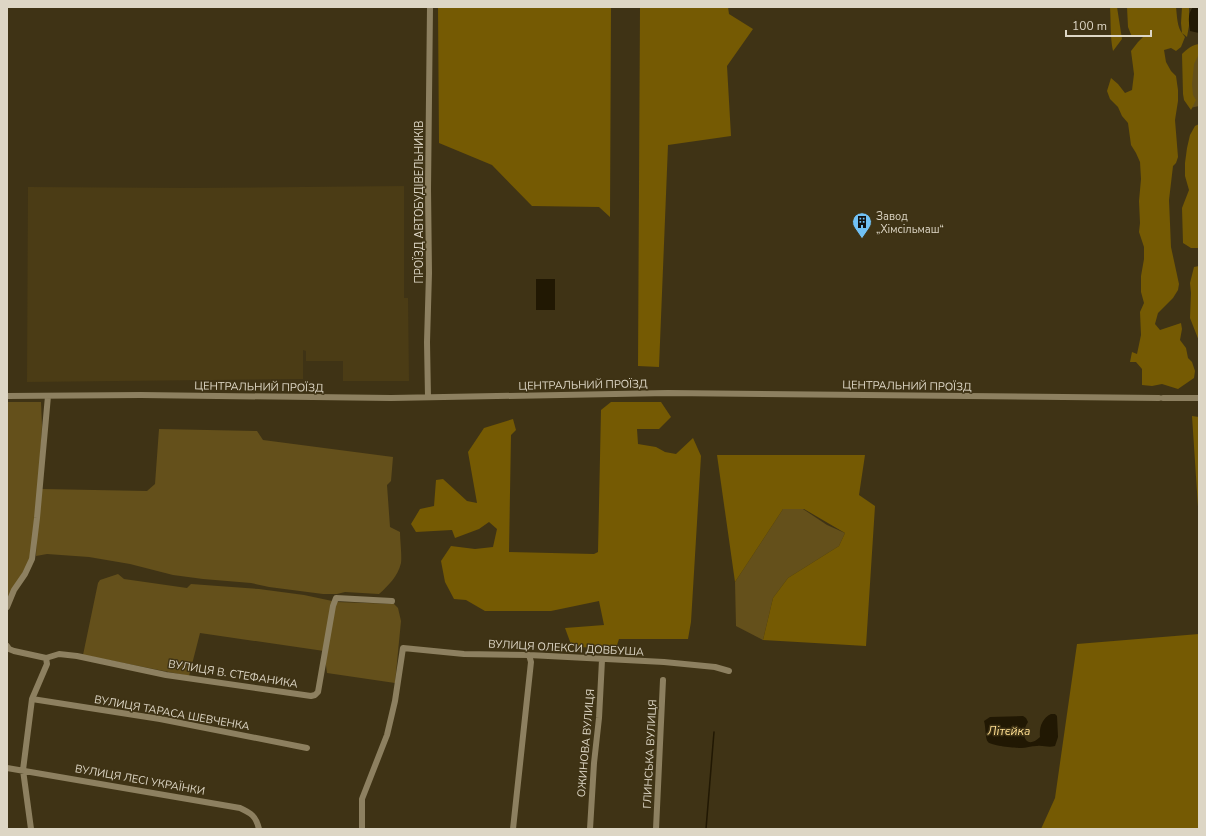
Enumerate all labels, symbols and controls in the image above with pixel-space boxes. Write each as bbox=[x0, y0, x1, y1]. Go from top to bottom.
scale bar bbox=[1066, 12, 1151, 38]
text: 100 m bbox=[1072, 18, 1107, 34]
street label: ПРОЇЗД АВТОБУДІВЕЛЬНИКІВ bbox=[412, 121, 427, 283]
place label: Завод „Хімсільмаш“ bbox=[876, 209, 944, 237]
building icon: Завод „Хімсільмаш“ bbox=[851, 211, 873, 239]
street label: ЦЕНТРАЛЬНИЙ ПРОЇЗД bbox=[518, 376, 648, 394]
street label: ЦЕНТРАЛЬНИЙ ПРОЇЗД bbox=[842, 377, 972, 395]
street label: ЦЕНТРАЛЬНИЙ ПРОЇЗД bbox=[194, 378, 324, 396]
street label: ВУЛИЦЯ ОЛЕКСИ ДОВБУША bbox=[488, 636, 644, 660]
street label: ВУЛИЦЯ В. СТЕФАНИКА bbox=[167, 656, 299, 692]
street label: ОЖИНОВА ВУЛИЦЯ bbox=[574, 688, 598, 798]
street label: ВУЛИЦЯ ТАРАСА ШЕВЧЕНКА bbox=[93, 692, 251, 734]
street label: ГЛИНСЬКА ВУЛИЦЯ bbox=[640, 699, 660, 809]
water label: Літєйка bbox=[987, 723, 1030, 739]
street label: ВУЛИЦЯ ЛЕСІ УКРАЇНКИ bbox=[74, 761, 206, 799]

